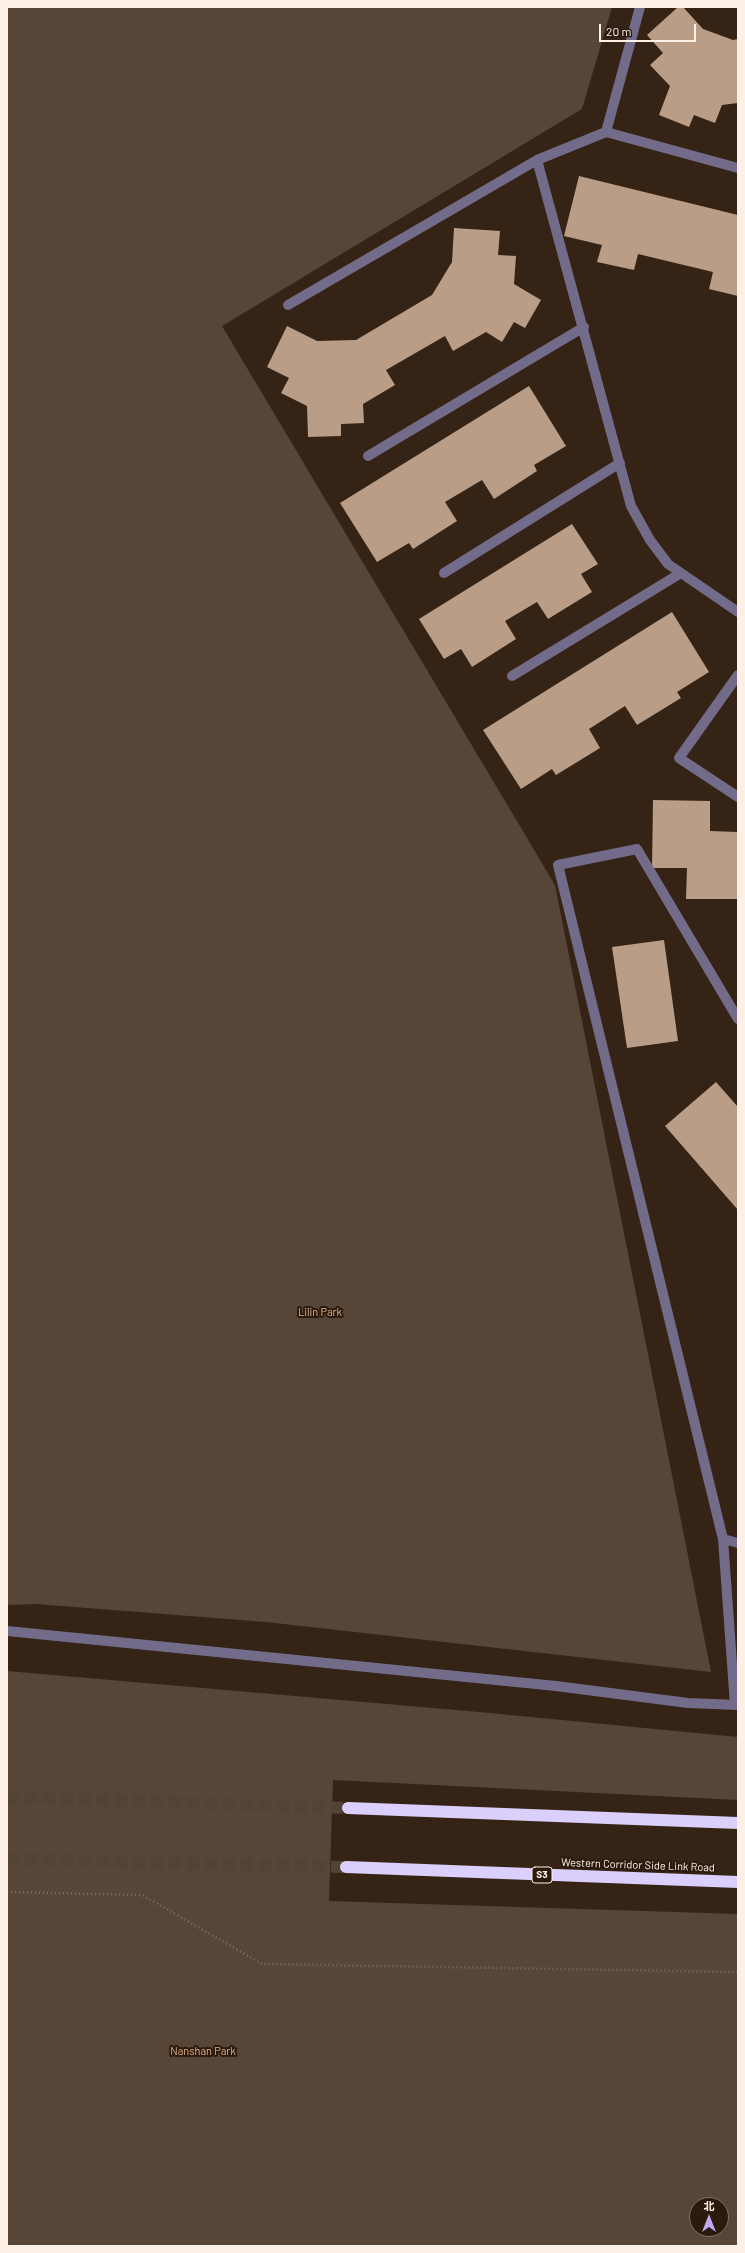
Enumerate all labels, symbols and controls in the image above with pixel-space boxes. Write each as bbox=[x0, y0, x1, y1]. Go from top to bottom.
scale bar bbox=[601, 16, 698, 42]
text: 20 m bbox=[606, 24, 632, 38]
park label: Lilin Park bbox=[298, 1305, 342, 1319]
street label: Western Corridor Side Link Road bbox=[561, 1856, 715, 1874]
road number: S3 bbox=[532, 1867, 552, 1883]
park label: Nanshan Park bbox=[170, 2044, 236, 2058]
north arrow bbox=[689, 2197, 729, 2237]
text: 北 bbox=[704, 2199, 715, 2212]

